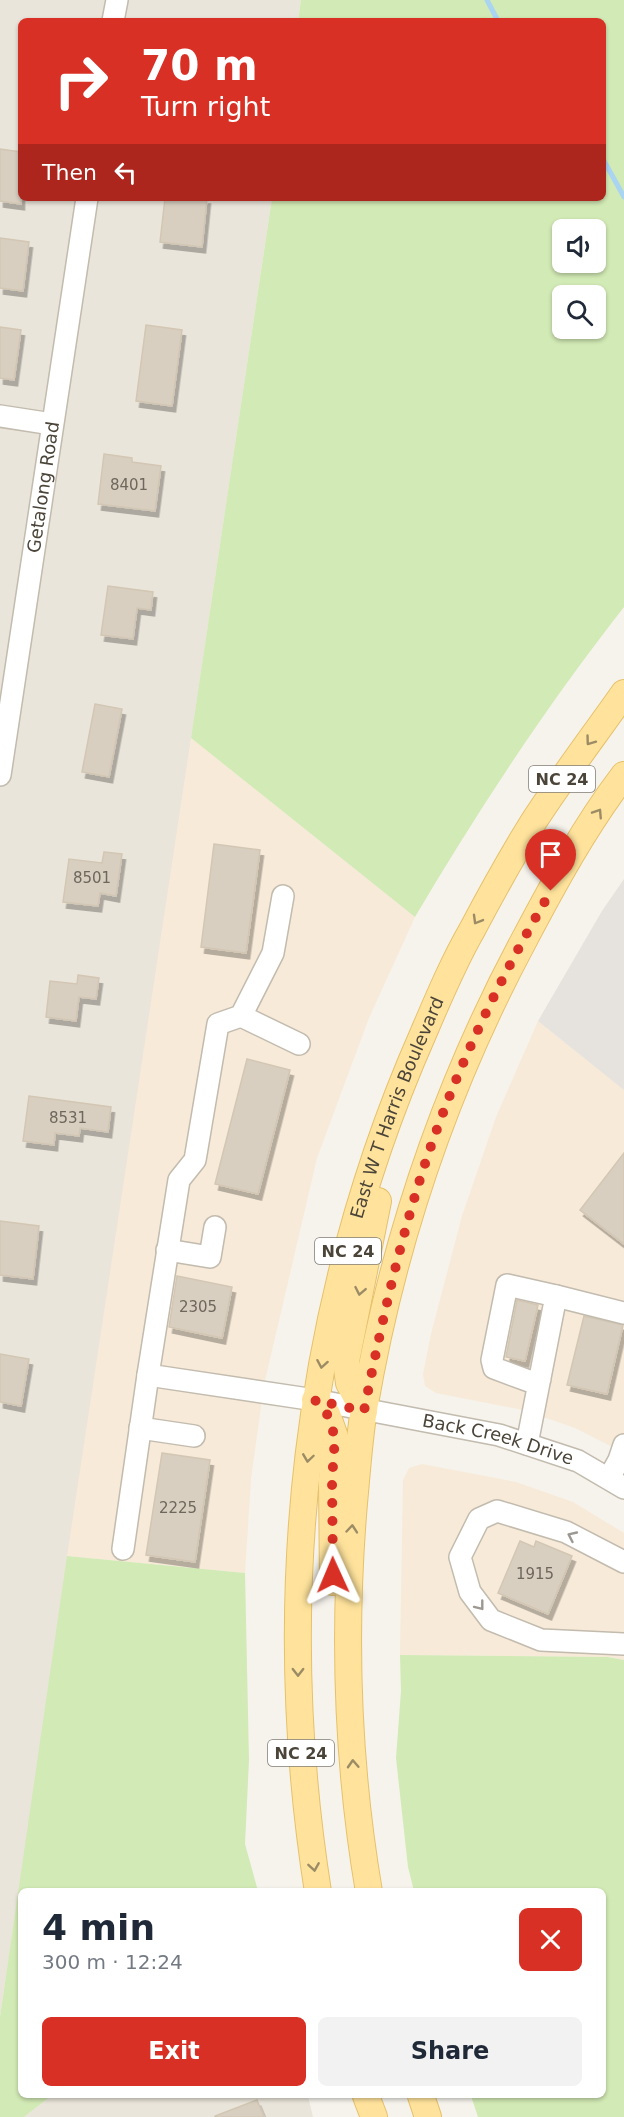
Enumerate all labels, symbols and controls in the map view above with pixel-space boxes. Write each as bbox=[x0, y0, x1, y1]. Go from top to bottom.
text: 70 m bbox=[141, 41, 258, 90]
icon: right bbox=[42, 42, 120, 120]
text: Turn right bbox=[141, 91, 270, 122]
icon: left bbox=[109, 156, 142, 189]
text: Then bbox=[42, 160, 97, 185]
map controls bbox=[552, 219, 606, 339]
button: sound bbox=[552, 219, 606, 273]
button: search bbox=[552, 285, 606, 339]
street label: Getalong Road bbox=[23, 420, 63, 554]
house number: 8401 bbox=[110, 476, 148, 494]
one-way arrow bbox=[586, 734, 597, 745]
road number: NC 24 bbox=[529, 766, 595, 792]
one-way arrow bbox=[591, 809, 603, 819]
pin bbox=[525, 829, 576, 891]
icon: arrive bbox=[534, 838, 567, 871]
house number: 8501 bbox=[73, 869, 111, 887]
one-way arrow bbox=[473, 914, 485, 924]
street label: East W T Harris Boulevard bbox=[346, 994, 448, 1221]
house number: 8531 bbox=[49, 1109, 87, 1127]
road number: NC 24 bbox=[315, 1238, 381, 1264]
one-way arrow bbox=[354, 1285, 367, 1295]
house number: 2305 bbox=[179, 1298, 217, 1316]
one-way arrow bbox=[316, 1358, 329, 1368]
street label: Back Creek Drive bbox=[421, 1410, 576, 1469]
one-way arrow bbox=[302, 1453, 314, 1462]
house number: 2225 bbox=[159, 1499, 197, 1517]
one-way arrow bbox=[345, 1524, 358, 1533]
one-way arrow bbox=[567, 1531, 578, 1543]
position arrow bbox=[301, 1543, 365, 1607]
house number: 1915 bbox=[516, 1565, 554, 1583]
one-way arrow bbox=[473, 1599, 484, 1610]
one-way arrow bbox=[292, 1668, 304, 1677]
road number: NC 24 bbox=[268, 1740, 334, 1766]
one-way arrow bbox=[346, 1760, 359, 1769]
one-way arrow bbox=[307, 1862, 319, 1871]
text: 4 min bbox=[42, 1907, 155, 1948]
button: close bbox=[519, 1908, 582, 1971]
text: 300 m · 12:24 bbox=[42, 1950, 183, 1974]
button: Exit bbox=[42, 2017, 306, 2086]
button: Share bbox=[318, 2017, 582, 2086]

